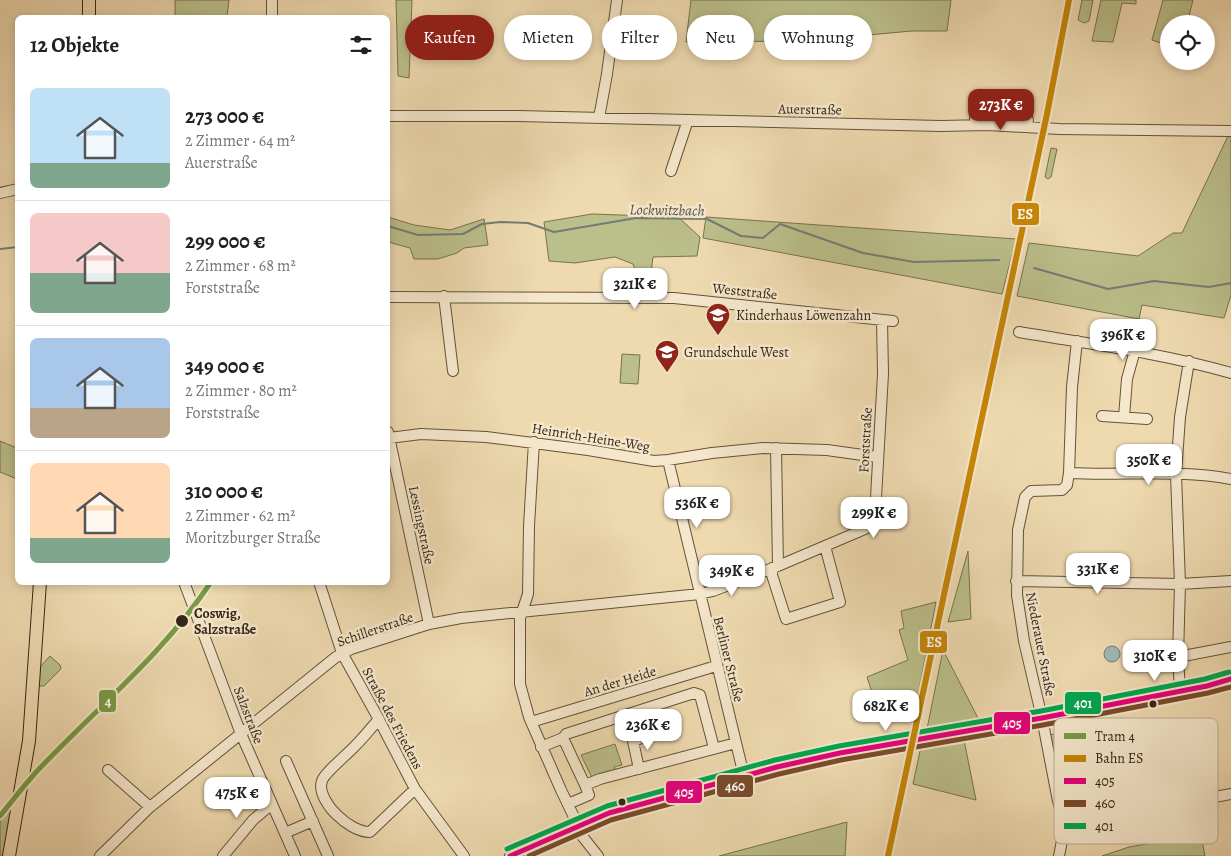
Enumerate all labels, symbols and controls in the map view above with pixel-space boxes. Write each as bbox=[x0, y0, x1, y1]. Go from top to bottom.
chip: Kaufen bbox=[405, 15, 494, 60]
chip: Mieten bbox=[504, 15, 592, 60]
chip: Filter bbox=[602, 15, 677, 60]
chip: Neu bbox=[687, 15, 754, 60]
chip: Wohnung bbox=[764, 15, 872, 60]
map controls bbox=[1160, 15, 1215, 70]
button: locate bbox=[1160, 15, 1215, 70]
text: 12 Objekte bbox=[30, 31, 119, 59]
icon: filters bbox=[347, 31, 375, 59]
pin: 273K € bbox=[960, 88, 1042, 131]
text: 273K € bbox=[979, 94, 1023, 116]
street label: Auerstraße bbox=[777, 99, 842, 120]
text: 273 000 € bbox=[185, 102, 264, 130]
icon: home bbox=[70, 108, 130, 168]
text: 2 Zimmer · 64 m² bbox=[185, 130, 295, 152]
text: Auerstraße bbox=[185, 152, 258, 174]
water label: Lockwitzbach bbox=[629, 199, 705, 221]
line badge: ES bbox=[1011, 202, 1040, 226]
text: ES bbox=[1017, 205, 1033, 224]
text: 299 000 € bbox=[185, 227, 266, 255]
icon: home bbox=[70, 233, 130, 293]
text: 2 Zimmer · 68 m² bbox=[185, 255, 296, 277]
pin: 321K € bbox=[594, 268, 676, 310]
text: 321K € bbox=[614, 273, 656, 295]
text: Forststraße bbox=[185, 277, 260, 299]
street label: Weststraße bbox=[711, 279, 778, 304]
school or university icon: Kinderhaus Löwenzahn bbox=[705, 302, 731, 336]
place label: Kinderhaus Löwenzahn bbox=[736, 306, 871, 325]
pin: 396K € bbox=[1082, 318, 1164, 361]
text: 396K € bbox=[1101, 324, 1145, 346]
school or university icon: Grundschule West bbox=[654, 339, 680, 373]
place label: Grundschule West bbox=[684, 343, 789, 362]
text: 349 000 € bbox=[185, 352, 265, 380]
icon: home bbox=[70, 358, 130, 418]
text: 2 Zimmer · 80 m² bbox=[185, 380, 297, 402]
text: Forststraße bbox=[185, 402, 260, 424]
street label: Forststraße bbox=[854, 407, 877, 473]
street label: Heinrich-Heine-Weg bbox=[530, 419, 651, 456]
pin: 350K € bbox=[1108, 444, 1190, 486]
text: 350K € bbox=[1127, 449, 1171, 471]
text: 310 000 € bbox=[185, 477, 263, 505]
icon: home bbox=[70, 483, 130, 543]
street label: Lessingstraße bbox=[404, 484, 439, 566]
pin: 536K € bbox=[656, 486, 738, 529]
text: 536K € bbox=[675, 492, 719, 514]
pin: 299K € bbox=[833, 496, 915, 539]
text: 299K € bbox=[851, 502, 897, 524]
text: 2 Zimmer · 62 m² bbox=[185, 505, 296, 527]
text: Moritzburger Straße bbox=[185, 527, 321, 549]
pin: 331K € bbox=[1057, 552, 1139, 595]
pin: 349K € bbox=[691, 554, 773, 597]
text: 331K € bbox=[1077, 558, 1119, 580]
text: 349K € bbox=[710, 560, 754, 582]
street label: Niederauer Straße bbox=[1021, 590, 1060, 698]
place label: Coswig, Salzstraße bbox=[194, 604, 257, 639]
street label: Schillerstraße bbox=[334, 608, 416, 651]
marker: Coswig, Salzstraße bbox=[174, 613, 190, 629]
street label: Berliner Straße bbox=[709, 614, 748, 704]
line badge: ES bbox=[919, 630, 948, 654]
text: ES bbox=[926, 633, 942, 652]
pin: 310K € bbox=[1114, 640, 1196, 682]
text: 310K € bbox=[1133, 645, 1177, 667]
street label: An der Heide bbox=[581, 661, 659, 702]
street label: Straße des Friedens bbox=[358, 664, 427, 773]
street label: Salzstraße bbox=[229, 684, 268, 747]
line badge: 4 bbox=[98, 689, 117, 713]
pin: 682K € bbox=[845, 690, 927, 732]
line badge: 401 bbox=[1064, 691, 1102, 715]
text: 4 bbox=[105, 692, 112, 711]
text: 401 bbox=[1074, 694, 1092, 713]
text: 682K € bbox=[863, 695, 909, 717]
unlabelled marker bbox=[1148, 699, 1158, 709]
pin: 236K € bbox=[607, 708, 689, 751]
line badge: 405 bbox=[993, 711, 1031, 735]
text: 236K € bbox=[626, 714, 670, 736]
text: 405 bbox=[1002, 714, 1022, 733]
legend bbox=[1054, 718, 1218, 844]
text: Tram 4 bbox=[1095, 727, 1135, 746]
text: Bahn ES bbox=[1095, 749, 1144, 768]
text: 405 bbox=[1095, 772, 1115, 791]
line badge: 460 bbox=[716, 774, 754, 798]
pin: 475K € bbox=[196, 776, 278, 819]
text: 460 bbox=[725, 777, 745, 796]
line badge: 405 bbox=[665, 780, 703, 804]
text: 475K € bbox=[215, 782, 259, 804]
text: 405 bbox=[674, 783, 694, 802]
text: 460 bbox=[1095, 794, 1115, 813]
unlabelled marker bbox=[617, 797, 627, 807]
text: 401 bbox=[1095, 817, 1114, 836]

